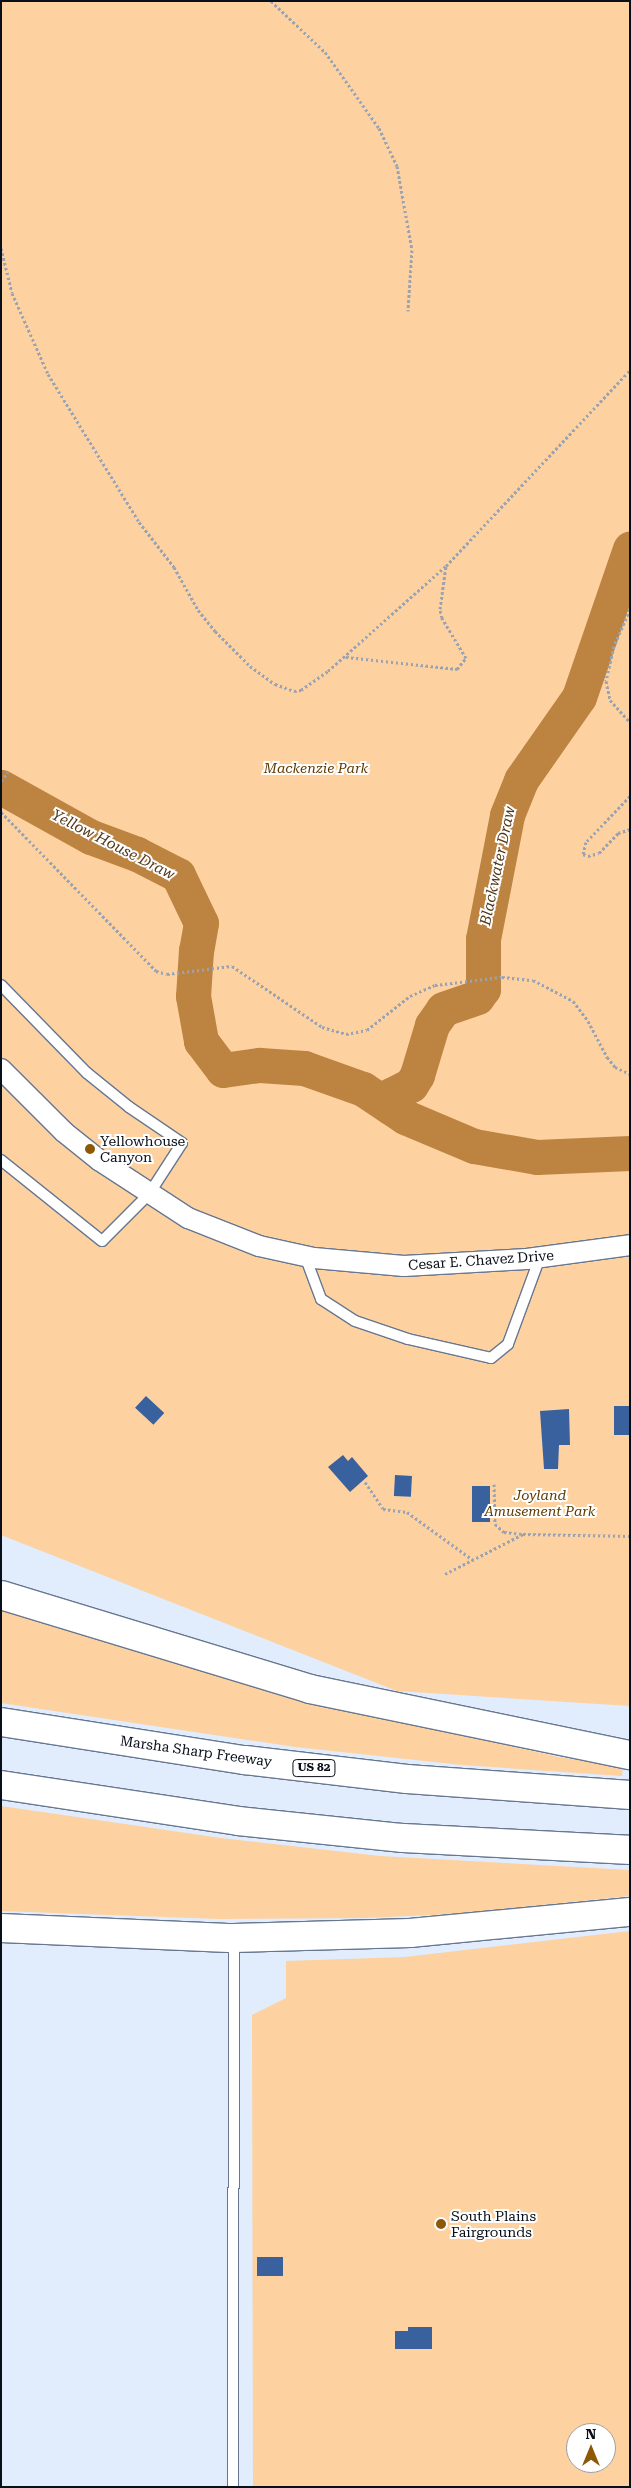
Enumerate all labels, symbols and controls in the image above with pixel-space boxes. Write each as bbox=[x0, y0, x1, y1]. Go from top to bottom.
park label: Mackenzie Park bbox=[264, 760, 368, 776]
water label: Blackwater Draw bbox=[477, 805, 519, 927]
water label: Yellow House Draw bbox=[48, 806, 178, 884]
place label: Yellowhouse Canyon bbox=[100, 1133, 185, 1166]
marker: Yellowhouse Canyon bbox=[84, 1143, 96, 1155]
street label: Cesar E. Chavez Drive bbox=[408, 1247, 554, 1273]
park label: Joyland Amusement Park bbox=[485, 1487, 595, 1520]
street label: Marsha Sharp Freeway bbox=[119, 1732, 273, 1770]
road number: US 82 bbox=[292, 1759, 336, 1778]
place label: South Plains Fairgrounds bbox=[451, 2208, 536, 2240]
marker: South Plains Fairgrounds bbox=[435, 2218, 447, 2230]
north arrow bbox=[566, 2423, 616, 2473]
text: N bbox=[586, 2426, 596, 2442]

